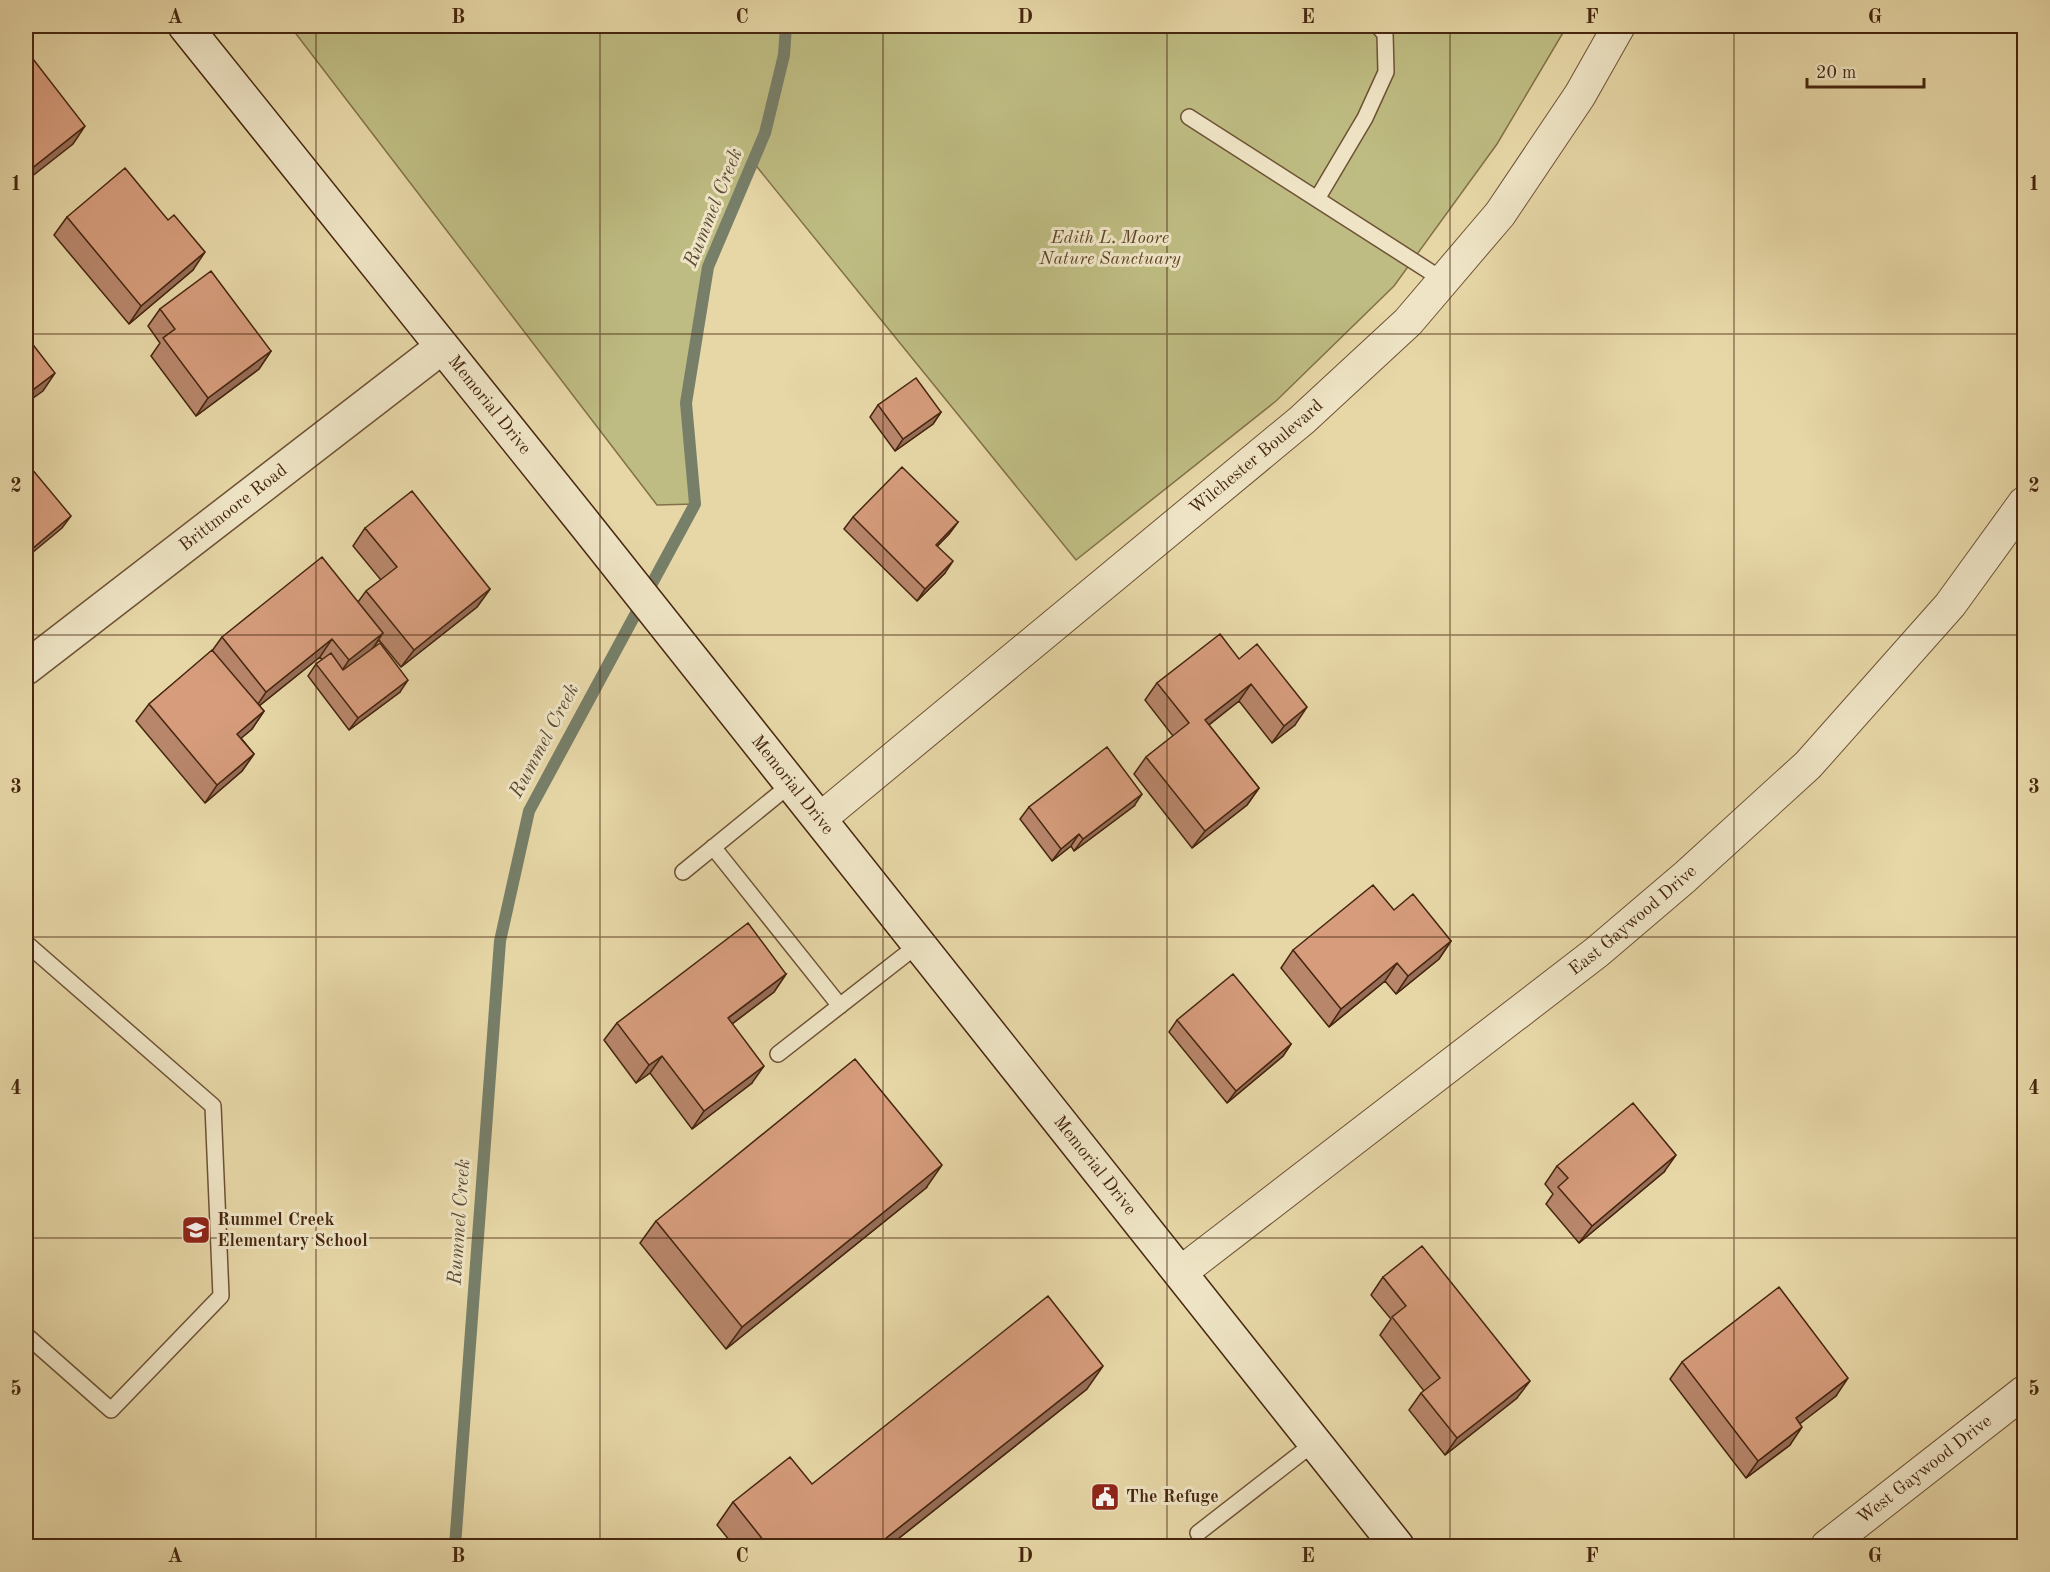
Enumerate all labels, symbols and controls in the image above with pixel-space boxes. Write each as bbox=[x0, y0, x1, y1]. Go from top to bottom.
text: A bbox=[167, 8, 183, 28]
text: B bbox=[451, 8, 465, 28]
text: C bbox=[735, 8, 749, 28]
text: D bbox=[1017, 8, 1033, 28]
text: E bbox=[1301, 8, 1315, 28]
text: F bbox=[1585, 8, 1599, 28]
text: G bbox=[1868, 8, 1882, 28]
scale bar bbox=[1807, 51, 1924, 89]
text: 20 m bbox=[1816, 64, 1856, 82]
water label: Rummel Creek bbox=[681, 146, 747, 271]
text: 1 bbox=[10, 175, 22, 195]
text: 1 bbox=[2028, 175, 2040, 195]
park label: Edith L. Moore Nature Sanctuary bbox=[1038, 229, 1182, 268]
street label: Memorial Drive bbox=[444, 352, 534, 458]
street label: Wilchester Boulevard bbox=[1186, 396, 1327, 518]
street label: Brittmoore Road bbox=[176, 461, 291, 555]
text: 2 bbox=[10, 477, 22, 497]
text: 2 bbox=[2028, 477, 2040, 497]
water label: Rummel Creek bbox=[506, 681, 583, 802]
street label: Memorial Drive bbox=[748, 732, 837, 838]
text: 3 bbox=[10, 778, 22, 798]
text: 3 bbox=[2028, 778, 2040, 798]
street label: East Gaywood Drive bbox=[1566, 862, 1700, 979]
text: 4 bbox=[10, 1079, 22, 1099]
text: 4 bbox=[2028, 1079, 2040, 1099]
street label: Memorial Drive bbox=[1050, 1113, 1139, 1218]
water label: Rummel Creek bbox=[446, 1158, 474, 1286]
place label: Rummel Creek Elementary School bbox=[217, 1211, 368, 1250]
school or university icon: Rummel Creek Elementary School bbox=[180, 1214, 212, 1246]
text: 5 bbox=[10, 1379, 22, 1400]
text: 5 bbox=[2028, 1379, 2040, 1400]
street label: West Gaywood Drive bbox=[1854, 1412, 1995, 1527]
public building icon: The Refuge bbox=[1089, 1481, 1121, 1513]
place label: The Refuge bbox=[1126, 1488, 1219, 1506]
text: A bbox=[167, 1547, 183, 1567]
text: B bbox=[451, 1547, 465, 1567]
text: C bbox=[735, 1547, 749, 1567]
text: D bbox=[1017, 1547, 1033, 1567]
text: E bbox=[1301, 1547, 1315, 1567]
text: F bbox=[1585, 1547, 1599, 1567]
text: G bbox=[1868, 1547, 1882, 1567]

